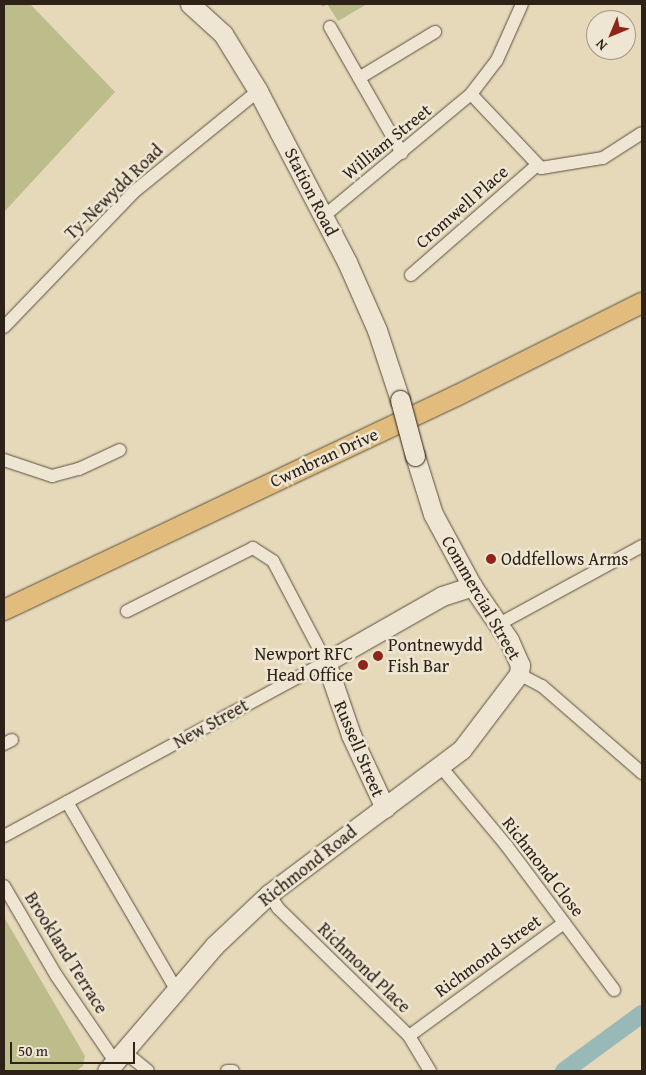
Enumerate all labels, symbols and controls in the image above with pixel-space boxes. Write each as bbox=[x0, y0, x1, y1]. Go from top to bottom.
north arrow bbox=[586, 10, 636, 60]
text: N bbox=[591, 35, 611, 55]
street label: William Street bbox=[338, 100, 436, 184]
street label: Ty-Newydd Road bbox=[60, 140, 168, 244]
street label: Station Road bbox=[280, 144, 342, 240]
street label: Cromwell Place bbox=[411, 161, 513, 253]
street label: Cwmbran Drive bbox=[267, 424, 381, 492]
street label: Commercial Street bbox=[437, 532, 525, 664]
place label: Oddfellows Arms bbox=[501, 548, 628, 570]
marker: Oddfellows Arms bbox=[485, 553, 497, 565]
place label: Pontnewydd Fish Bar bbox=[388, 635, 483, 678]
place label: Newport RFC Head Office bbox=[254, 644, 353, 686]
marker: Pontnewydd Fish Bar bbox=[372, 650, 384, 662]
marker: Newport RFC Head Office bbox=[357, 659, 369, 671]
street label: New Street bbox=[170, 695, 252, 753]
street label: Russell Street bbox=[329, 698, 389, 800]
street label: Richmond Close bbox=[497, 813, 589, 921]
street label: Richmond Road bbox=[255, 821, 361, 911]
street label: Brookland Terrace bbox=[20, 888, 112, 1018]
street label: Richmond Street bbox=[431, 910, 545, 1002]
street label: Richmond Place bbox=[313, 918, 415, 1018]
scale bar bbox=[12, 1032, 138, 1064]
text: 50 m bbox=[18, 1040, 48, 1061]

